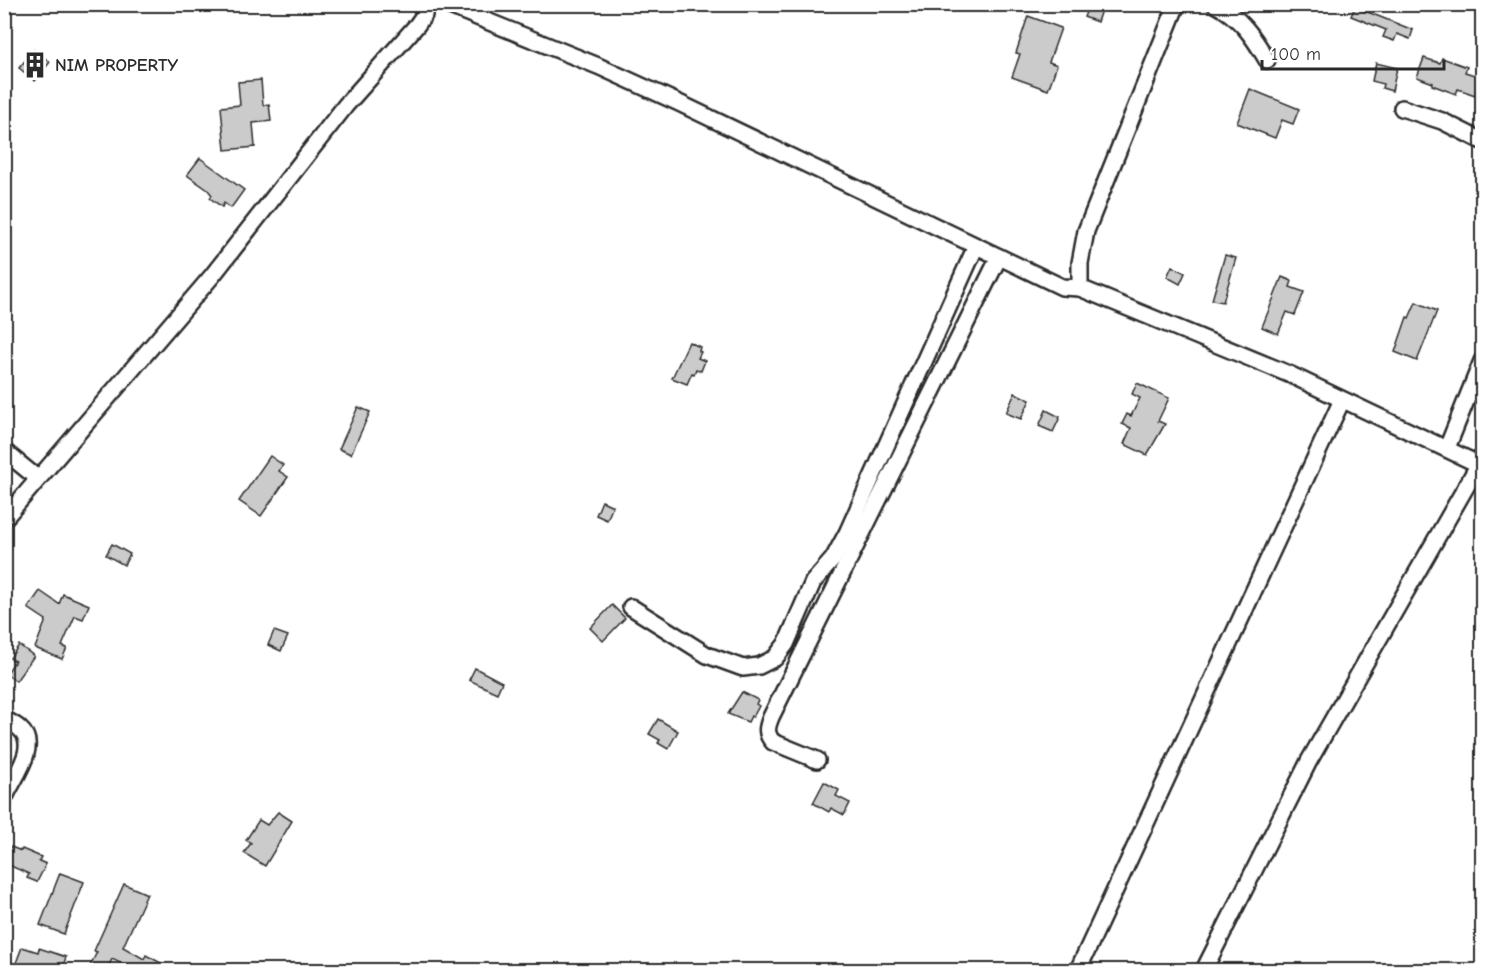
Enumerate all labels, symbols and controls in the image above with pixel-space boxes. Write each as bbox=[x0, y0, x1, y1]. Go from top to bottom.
scale bar bbox=[1262, 33, 1444, 71]
text: 100 m bbox=[1271, 44, 1321, 65]
building icon: NIM PROPERTY bbox=[20, 50, 50, 80]
place label: NIM PROPERTY bbox=[55, 55, 178, 76]

